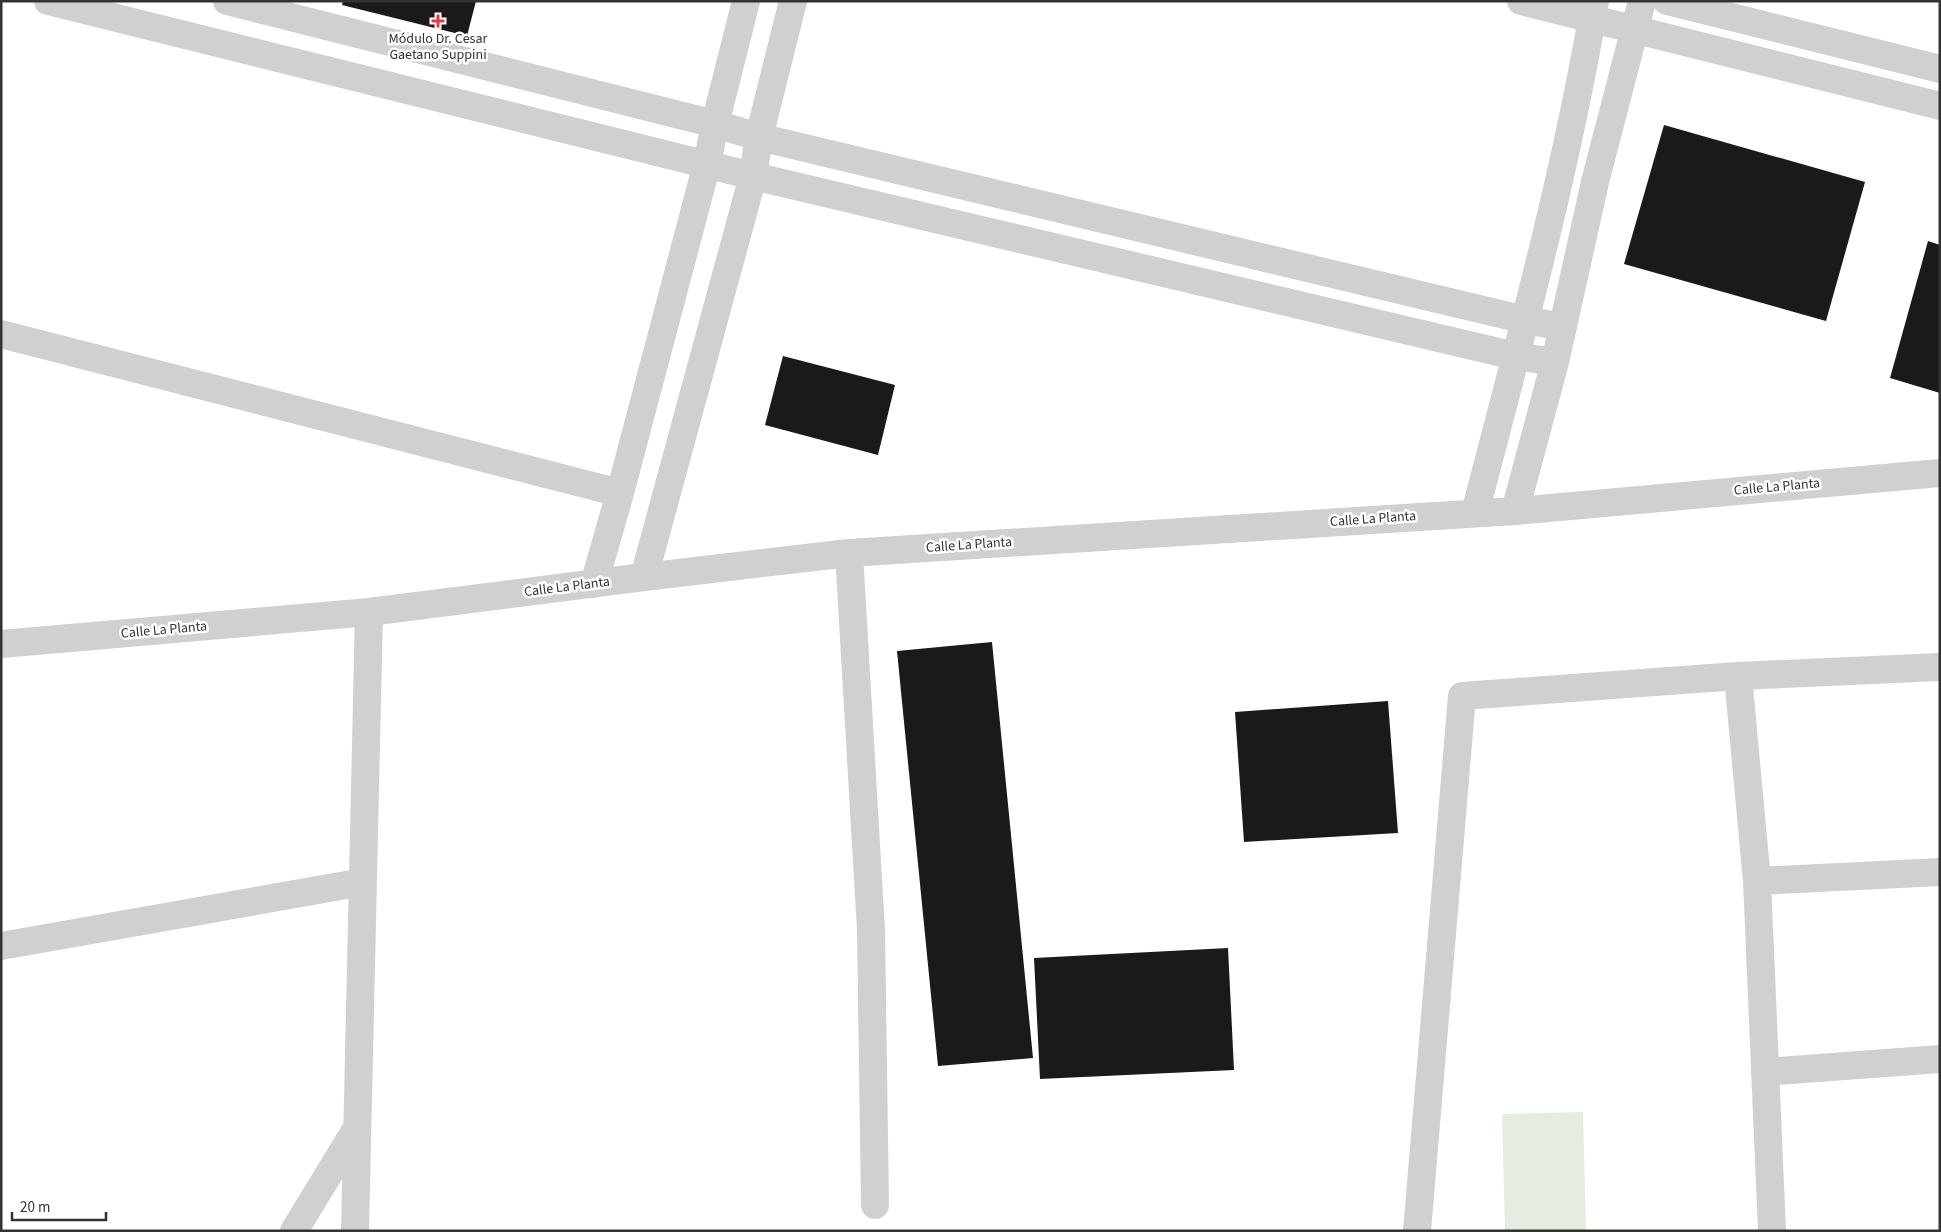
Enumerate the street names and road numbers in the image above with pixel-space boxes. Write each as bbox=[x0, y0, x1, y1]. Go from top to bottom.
street label: Calle La Planta bbox=[1733, 473, 1821, 501]
street label: Calle La Planta bbox=[1329, 506, 1417, 532]
street label: Calle La Planta bbox=[925, 532, 1013, 558]
street label: Calle La Planta bbox=[523, 572, 611, 602]
street label: Calle La Planta bbox=[120, 616, 208, 644]

